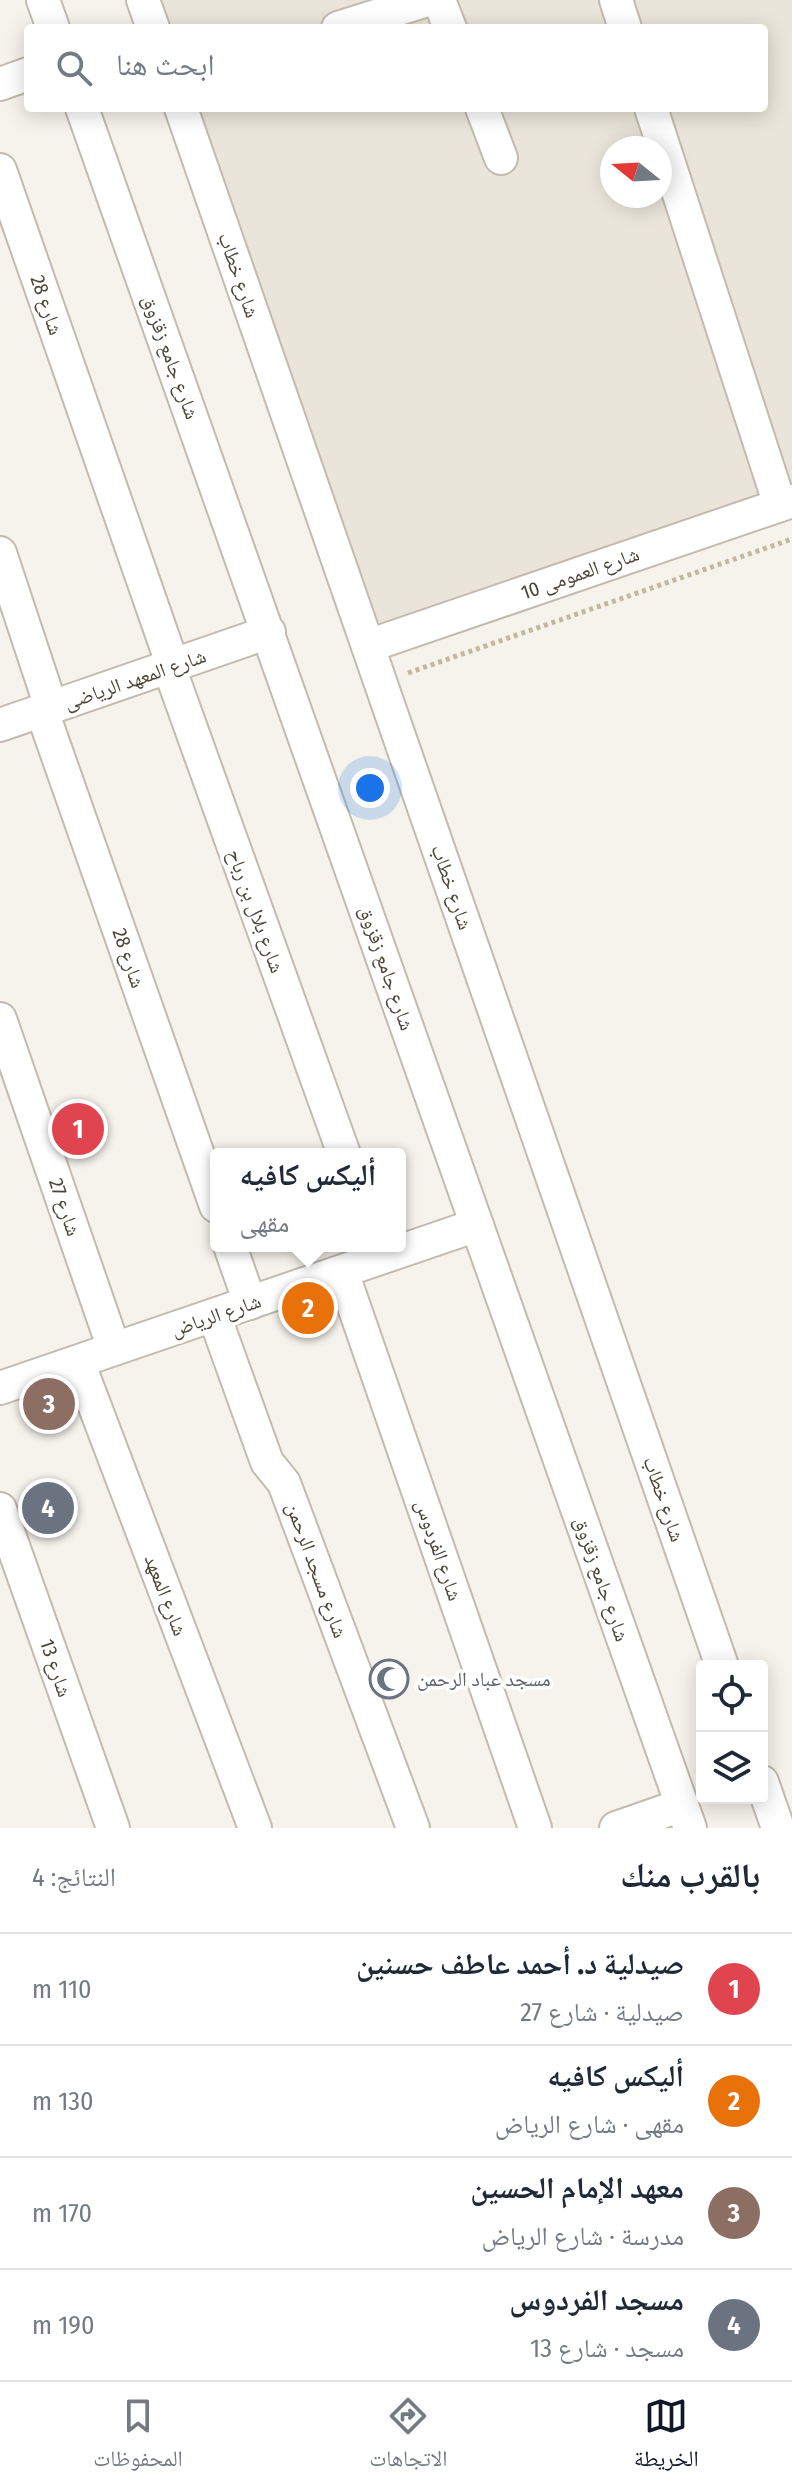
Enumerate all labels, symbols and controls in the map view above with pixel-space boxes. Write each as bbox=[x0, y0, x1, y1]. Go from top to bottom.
search box bbox=[24, 24, 768, 112]
icon: search bbox=[52, 46, 96, 90]
text: ابحث هنا bbox=[116, 47, 215, 83]
north arrow bbox=[600, 136, 672, 208]
street label: شارع خطاب bbox=[212, 229, 265, 321]
street label: شارع 28 bbox=[25, 272, 68, 338]
street label: شارع جامع زقزوق bbox=[136, 292, 205, 423]
street label: شارع العمومى 10 bbox=[518, 542, 643, 605]
street label: شارع المعهد الرياضى bbox=[61, 643, 209, 715]
your location bbox=[350, 768, 390, 808]
street label: شارع خطاب bbox=[425, 841, 478, 933]
street label: شارع بلال بن رباح bbox=[222, 846, 289, 976]
street label: شارع جامع زقزوق bbox=[353, 902, 420, 1034]
street label: شارع 28 bbox=[107, 925, 150, 991]
pin: 1 bbox=[52, 1099, 104, 1159]
popup bbox=[210, 1148, 406, 1252]
text: أليكس كافيه bbox=[240, 1157, 376, 1193]
street label: شارع 27 bbox=[43, 1175, 86, 1239]
text: مقهى bbox=[240, 1208, 289, 1239]
pin: 2 bbox=[282, 1278, 334, 1338]
street label: شارع الرياض bbox=[168, 1288, 265, 1343]
pin: 3 bbox=[23, 1374, 75, 1434]
street label: شارع خطاب bbox=[637, 1453, 690, 1545]
pin: 4 bbox=[22, 1478, 74, 1538]
street label: شارع الفردوس bbox=[410, 1496, 468, 1604]
street label: شارع مسجد الرحمن bbox=[280, 1499, 353, 1641]
street label: شارع جامع زقزوق bbox=[568, 1513, 635, 1645]
street label: شارع المعهد bbox=[139, 1551, 193, 1640]
street label: شارع 13 bbox=[34, 1636, 77, 1700]
mosque icon: مسجد عباد الرحمن bbox=[368, 1658, 410, 1700]
map controls bbox=[696, 1660, 768, 1804]
button: locate bbox=[696, 1660, 768, 1732]
place label: مسجد عباد الرحمن bbox=[417, 1667, 551, 1691]
button: layers bbox=[696, 1732, 768, 1804]
text: بالقرب منك bbox=[620, 1855, 760, 1896]
text: النتائج: 4 bbox=[32, 1862, 116, 1893]
text: صيدلية د. أحمد عاطف حسنين bbox=[356, 1946, 684, 1982]
text: 110 m bbox=[32, 1974, 92, 2005]
text: 1 bbox=[729, 1974, 740, 2005]
text: صيدلية · شارع 27 bbox=[520, 1997, 684, 2028]
text: أليكس كافيه bbox=[547, 2058, 684, 2094]
text: 130 m bbox=[32, 2086, 94, 2117]
text: 2 bbox=[728, 2086, 740, 2117]
text: مقهى · شارع الرياض bbox=[495, 2109, 684, 2140]
text: معهد الإمام الحسين bbox=[470, 2170, 684, 2206]
text: 170 m bbox=[32, 2198, 92, 2229]
text: 3 bbox=[728, 2198, 740, 2229]
text: مدرسة · شارع الرياض bbox=[481, 2221, 684, 2252]
text: مسجد الفردوس bbox=[509, 2282, 684, 2318]
text: 190 m bbox=[32, 2310, 94, 2341]
text: 4 bbox=[727, 2310, 741, 2341]
text: مسجد · شارع 13 bbox=[530, 2333, 684, 2364]
tab: المحفوظات bbox=[93, 2394, 183, 2480]
tab: الاتجاهات bbox=[369, 2394, 447, 2480]
tab: الخريطة bbox=[634, 2394, 699, 2480]

